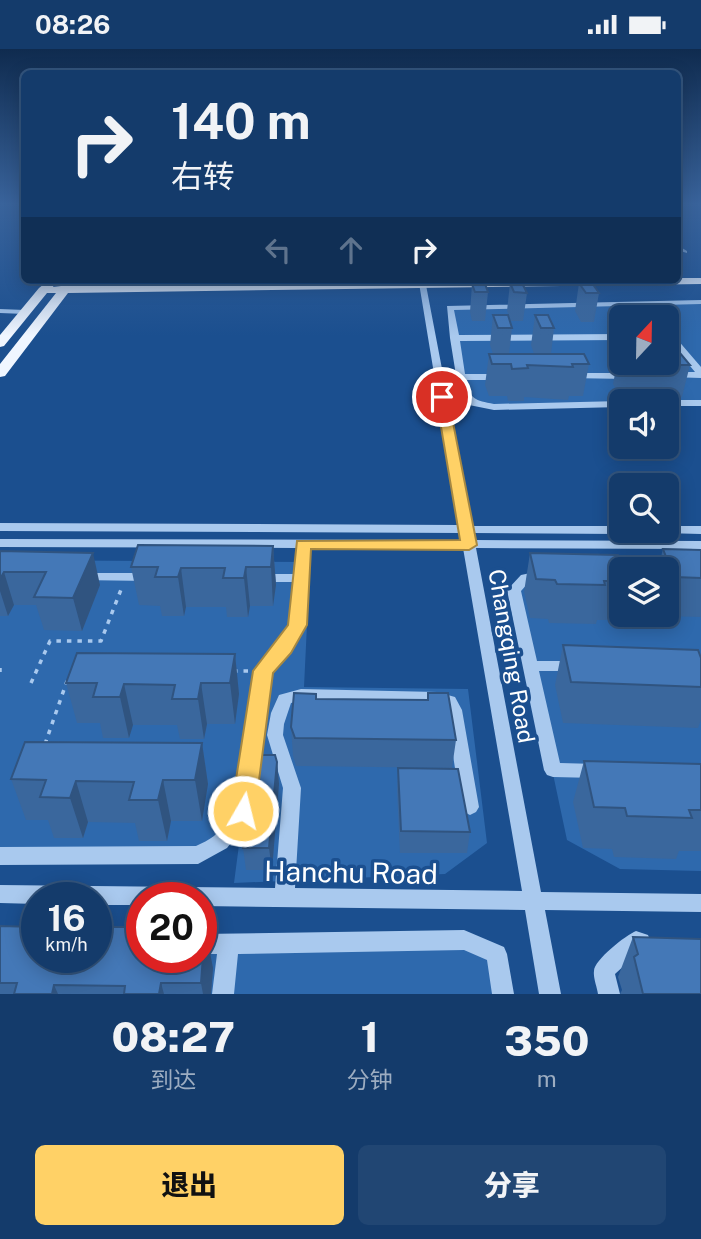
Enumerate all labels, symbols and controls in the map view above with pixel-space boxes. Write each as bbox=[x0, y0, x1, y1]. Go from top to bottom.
text: 08:26 bbox=[35, 9, 110, 40]
text: 140 m bbox=[171, 92, 311, 150]
icon: right bbox=[56, 98, 147, 189]
text: 右转 bbox=[171, 158, 235, 195]
icon: left bbox=[259, 231, 297, 269]
icon: ahead bbox=[332, 231, 370, 269]
icon: right bbox=[405, 231, 443, 269]
north arrow bbox=[609, 305, 679, 375]
map controls bbox=[609, 305, 679, 627]
pin bbox=[412, 367, 472, 427]
icon: arrive bbox=[423, 378, 461, 416]
button: sound bbox=[609, 389, 679, 459]
button: search bbox=[609, 473, 679, 543]
button: layers bbox=[609, 557, 679, 627]
street label: Changqing Road bbox=[483, 567, 541, 745]
position arrow bbox=[206, 774, 280, 848]
street label: Hanchu Road bbox=[264, 854, 438, 890]
speed limit sign: 20 bbox=[126, 882, 217, 973]
text: 16 bbox=[47, 898, 86, 939]
text: km/h bbox=[45, 934, 88, 955]
text: 08:27 bbox=[112, 1012, 235, 1061]
text: 1 bbox=[360, 1012, 379, 1061]
text: 350 bbox=[504, 1016, 589, 1065]
text: m bbox=[537, 1065, 557, 1092]
text: 到达 bbox=[150, 1066, 196, 1093]
text: 分钟 bbox=[347, 1066, 393, 1093]
button: 退出 bbox=[35, 1145, 344, 1225]
button: 分享 bbox=[358, 1145, 666, 1225]

